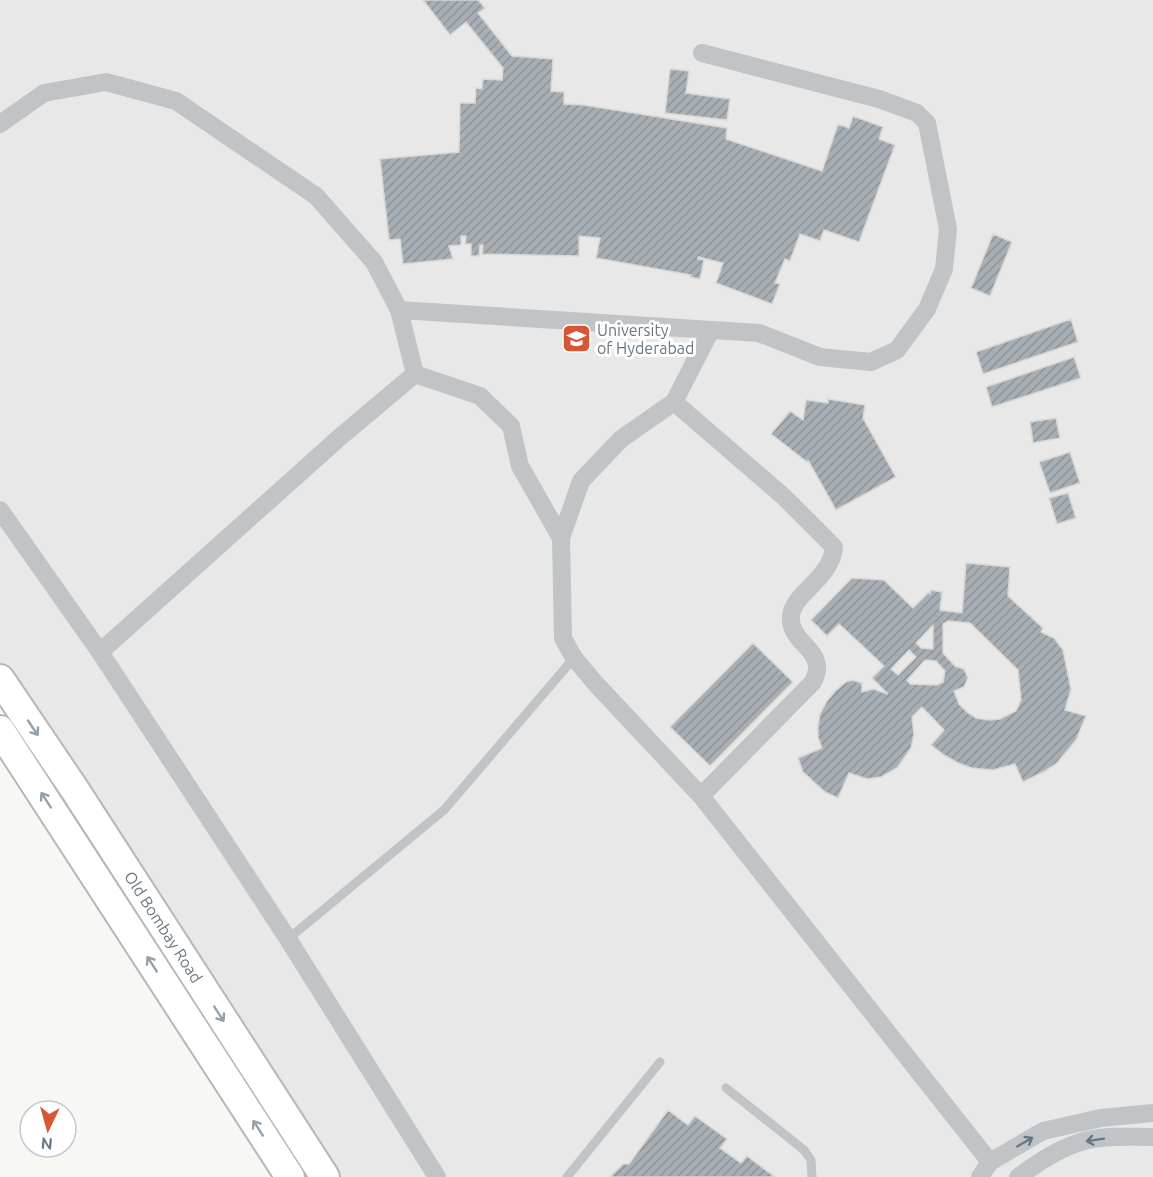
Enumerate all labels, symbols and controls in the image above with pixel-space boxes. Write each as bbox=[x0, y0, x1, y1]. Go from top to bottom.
place label: University of Hyderabad bbox=[597, 321, 694, 357]
school or university icon: University of Hyderabad bbox=[560, 323, 592, 355]
one-way arrow bbox=[26, 719, 39, 736]
one-way arrow bbox=[40, 792, 53, 809]
street label: Old Bombay Road bbox=[121, 868, 206, 986]
one-way arrow bbox=[146, 956, 158, 973]
one-way arrow bbox=[214, 1005, 226, 1022]
north arrow bbox=[18, 1099, 78, 1159]
one-way arrow bbox=[252, 1120, 264, 1137]
text: N bbox=[40, 1134, 53, 1153]
one-way arrow bbox=[1085, 1134, 1105, 1145]
one-way arrow bbox=[1016, 1135, 1033, 1147]

